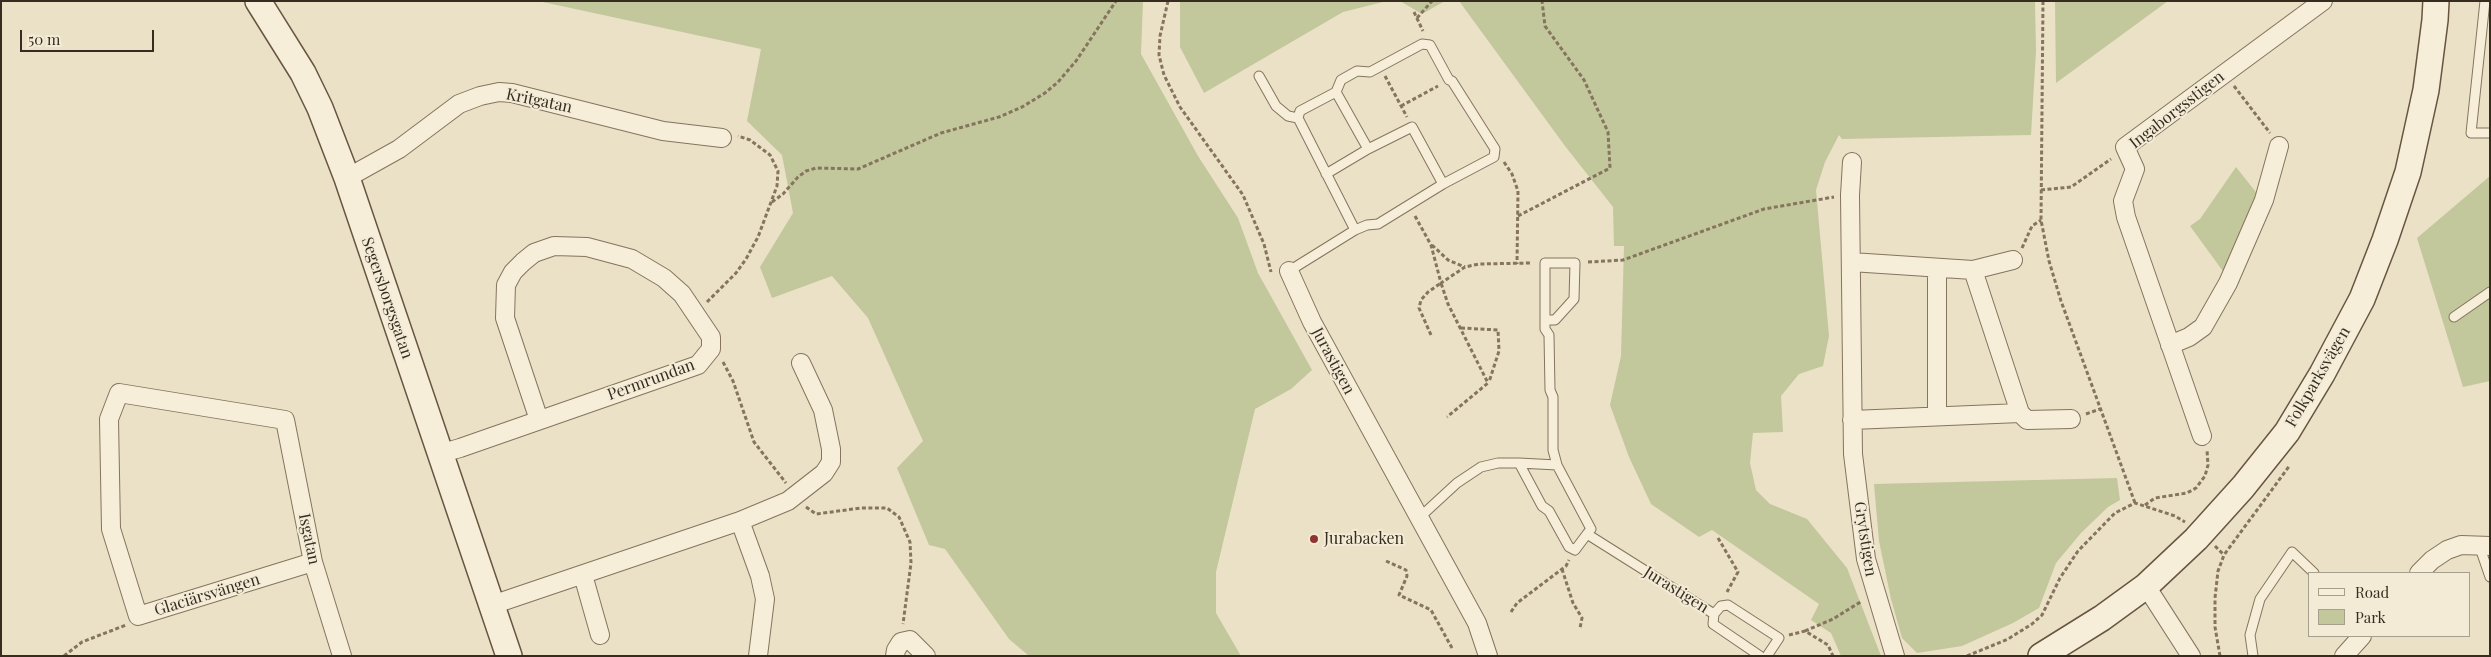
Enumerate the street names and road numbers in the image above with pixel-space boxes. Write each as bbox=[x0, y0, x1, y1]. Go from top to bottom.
street label: Ingaborgsstigen bbox=[2126, 67, 2228, 153]
street label: Kritgatan bbox=[504, 85, 574, 117]
street label: Segersborgsgatan bbox=[357, 235, 417, 361]
street label: Jurastigen bbox=[1307, 324, 1359, 398]
street label: Folkparksvägen bbox=[2282, 324, 2354, 430]
street label: Permrundan bbox=[605, 355, 697, 405]
street label: Grytstigen bbox=[1850, 500, 1880, 578]
street label: Isgatan bbox=[294, 512, 324, 566]
street label: Jurastigen bbox=[1640, 563, 1712, 617]
street label: Glaciärsvängen bbox=[152, 570, 262, 620]

